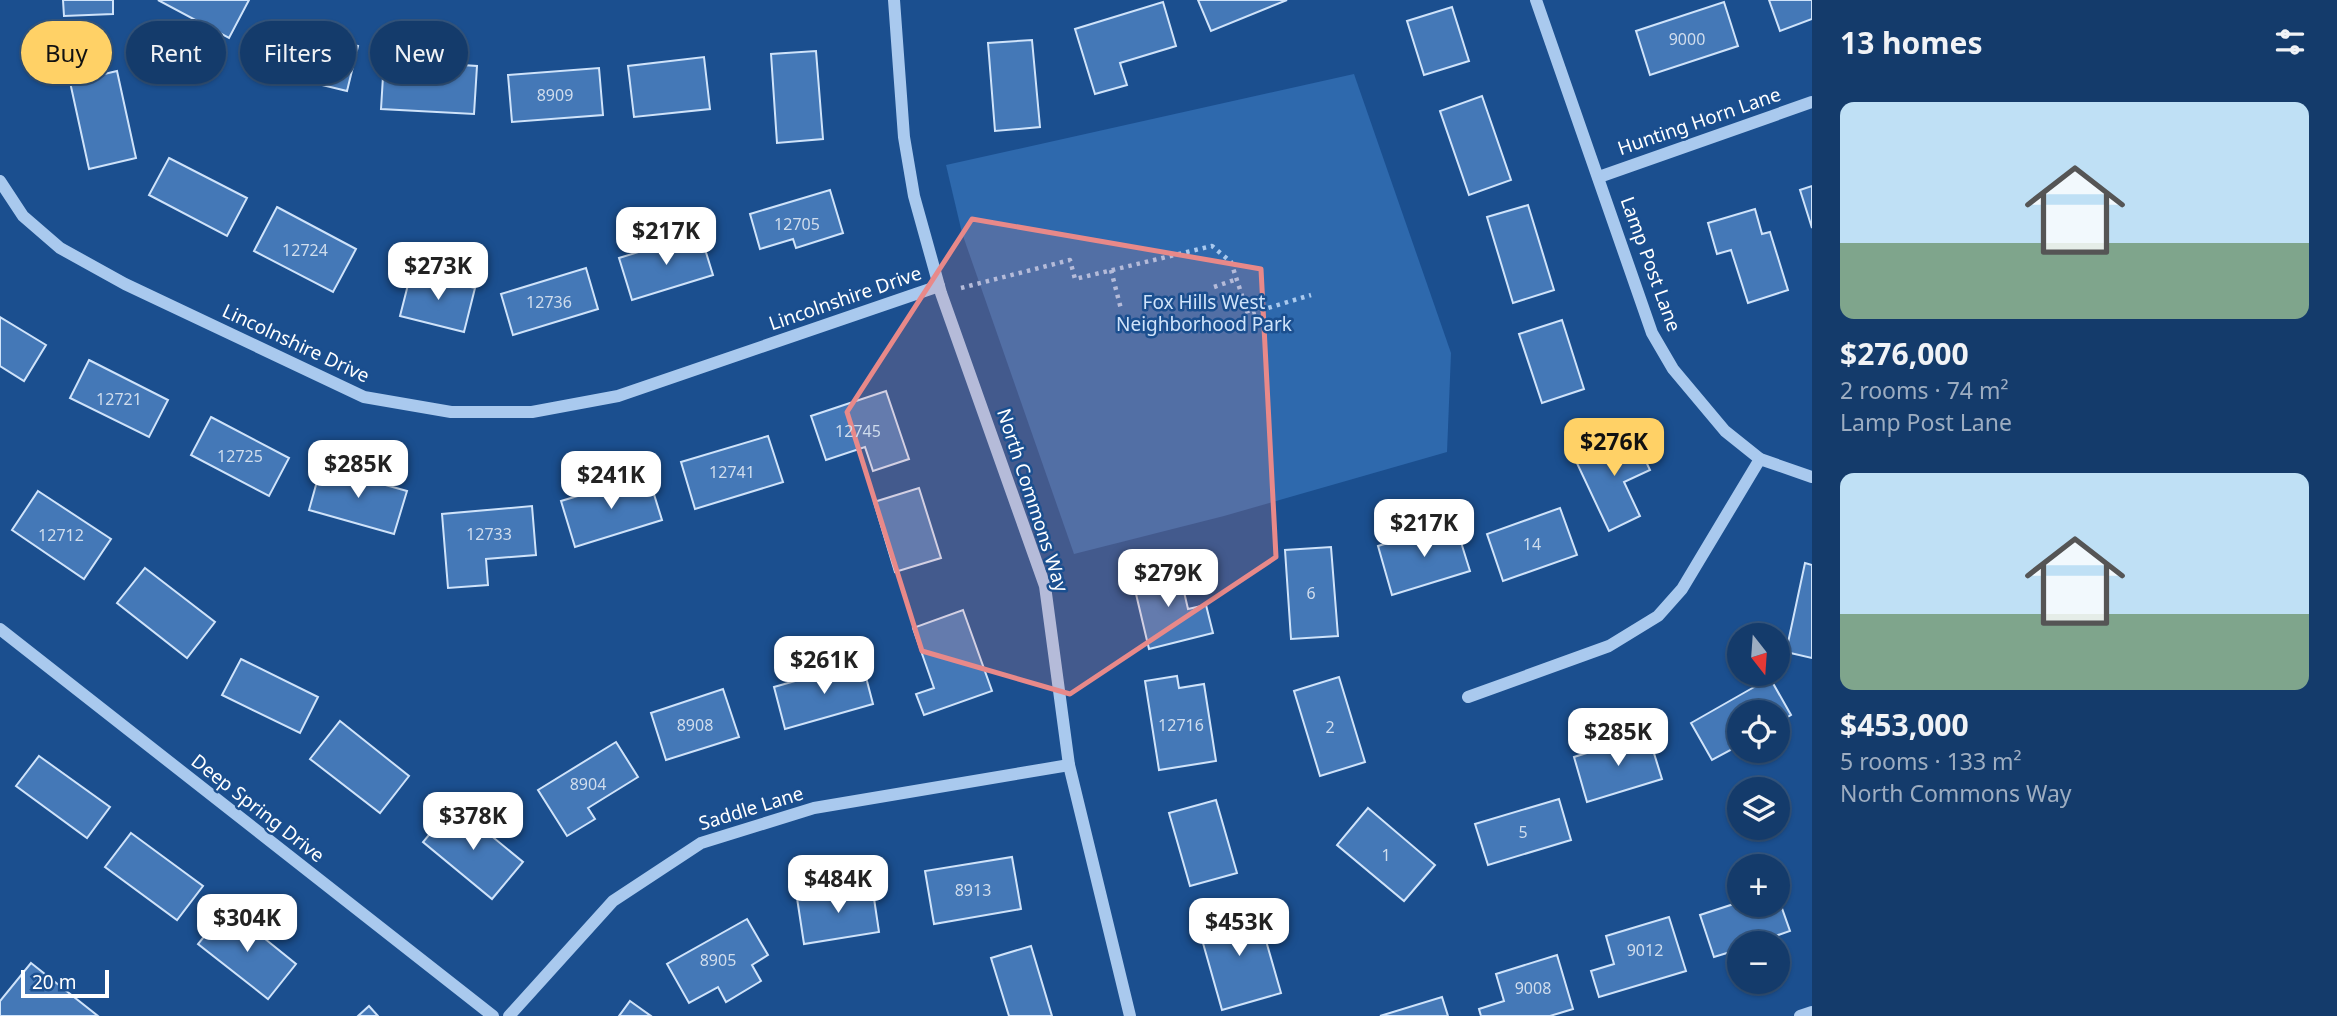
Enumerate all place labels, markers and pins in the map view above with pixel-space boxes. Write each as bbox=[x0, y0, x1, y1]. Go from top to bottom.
pin: $217K bbox=[617, 208, 715, 267]
pin: $273K bbox=[389, 243, 487, 302]
pin: $276K bbox=[1565, 419, 1663, 478]
pin: $285K bbox=[309, 440, 407, 500]
pin: $241K bbox=[562, 452, 660, 511]
pin: $217K bbox=[1375, 500, 1473, 559]
pin: $279K bbox=[1119, 550, 1217, 609]
pin: $261K bbox=[775, 636, 873, 696]
pin: $285K bbox=[1569, 708, 1667, 768]
pin: $378K bbox=[424, 792, 522, 852]
pin: $484K bbox=[789, 856, 887, 915]
pin: $304K bbox=[198, 894, 296, 954]
pin: $453K bbox=[1190, 898, 1288, 958]

